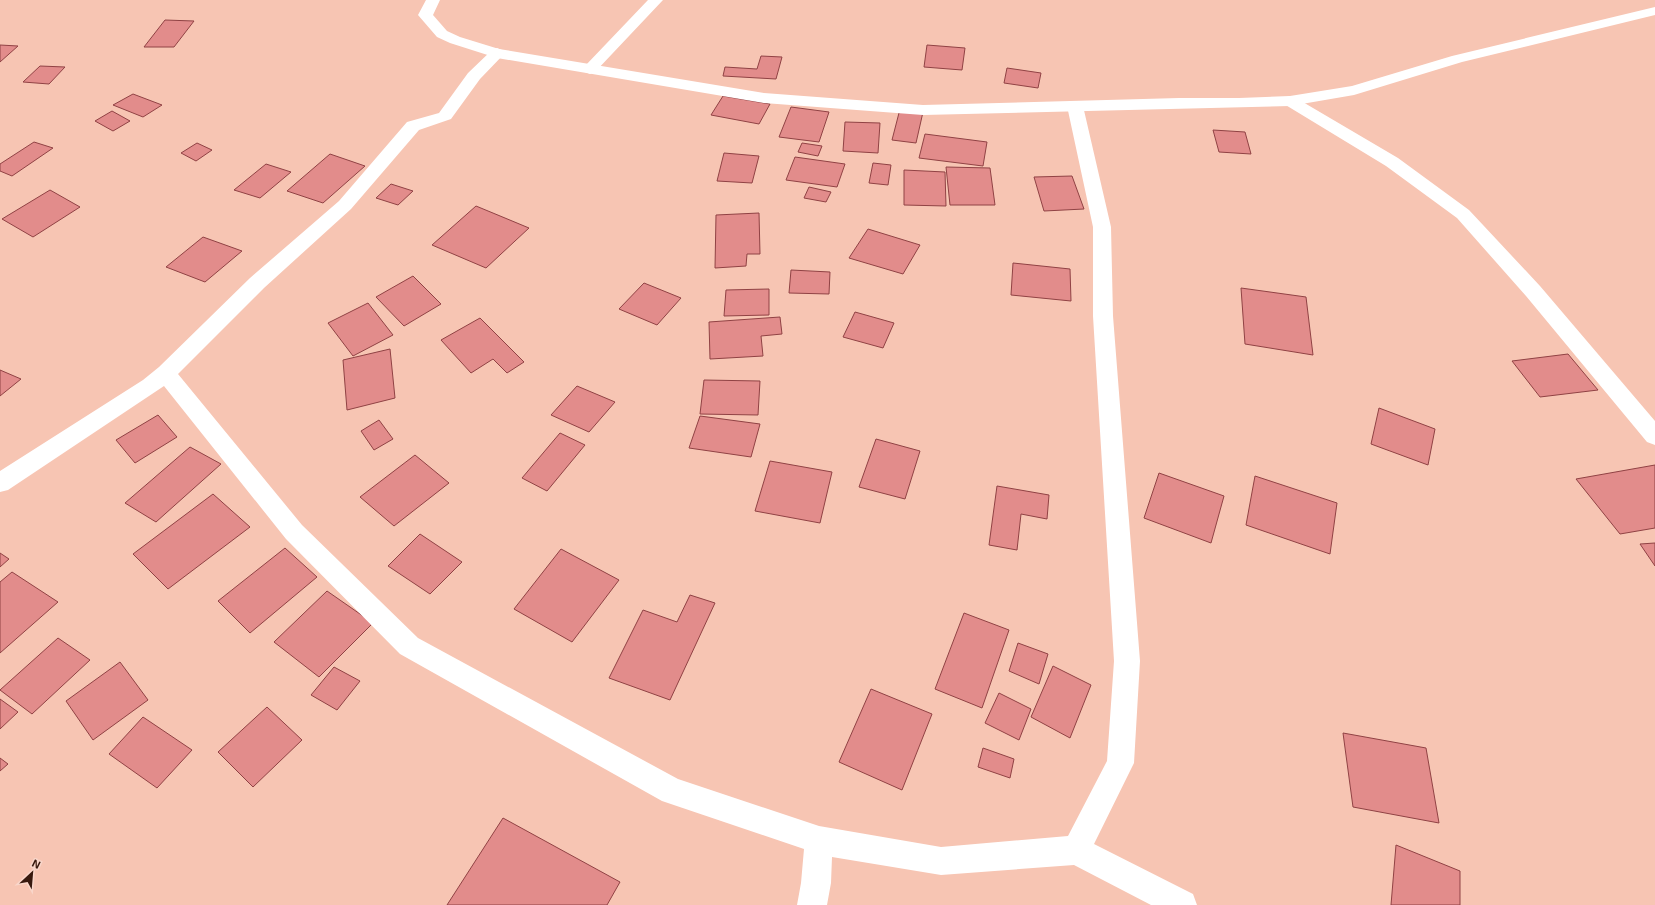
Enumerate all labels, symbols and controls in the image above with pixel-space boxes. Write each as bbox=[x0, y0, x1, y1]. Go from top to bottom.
north arrow bbox=[12, 853, 52, 893]
text: N bbox=[30, 856, 43, 871]

